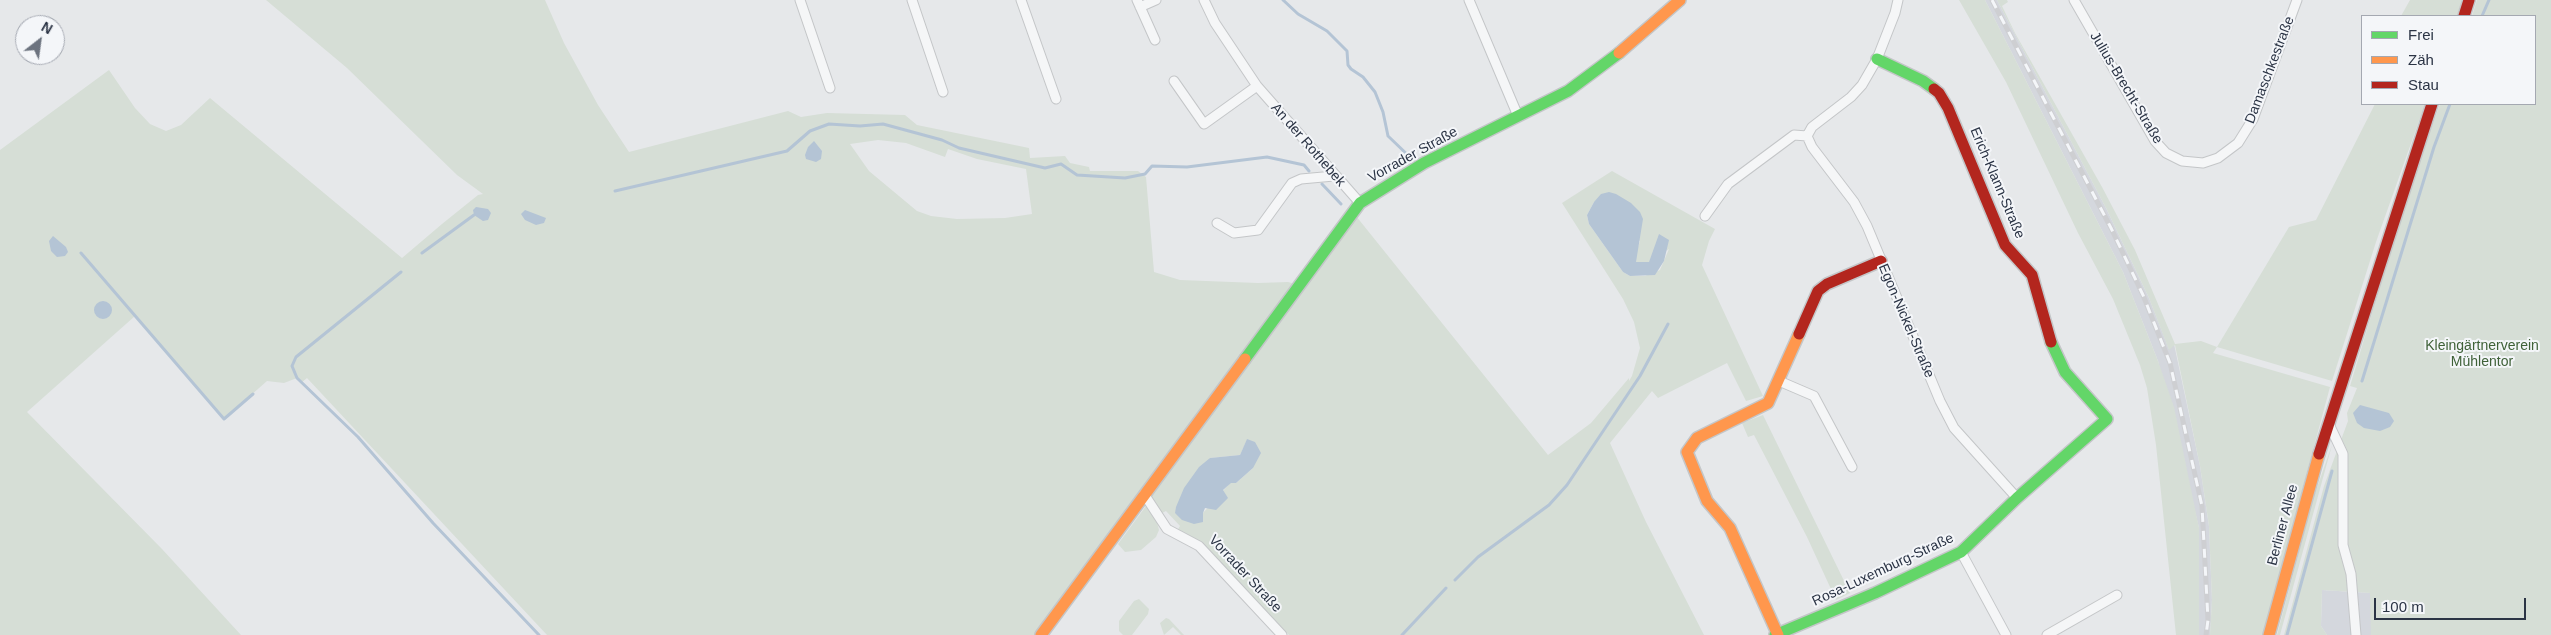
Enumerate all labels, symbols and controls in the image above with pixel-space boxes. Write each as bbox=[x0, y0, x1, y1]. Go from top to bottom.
street label: Damaschkestraße bbox=[2242, 14, 2298, 126]
north arrow bbox=[15, 15, 65, 65]
legend bbox=[2361, 15, 2536, 105]
text: N bbox=[39, 18, 55, 37]
text: Frei bbox=[2408, 26, 2434, 43]
street label: Julius-Brecht-Straße bbox=[2086, 29, 2166, 147]
text: Zäh bbox=[2408, 51, 2434, 68]
text: Stau bbox=[2408, 76, 2439, 93]
street label: An der Rothebek bbox=[1267, 100, 1349, 190]
street label: Vorrader Straße bbox=[1365, 124, 1461, 186]
street label: Erich-Klann-Straße bbox=[1966, 125, 2028, 241]
street label: Egon-Nickel-Straße bbox=[1874, 261, 1938, 381]
park label: Kleingärtnerverein Mühlentor bbox=[2425, 338, 2539, 371]
street label: Berliner Allee bbox=[2264, 483, 2302, 567]
street label: Rosa-Luxemburg-Straße bbox=[1810, 530, 1956, 610]
street label: Vorrader Straße bbox=[1205, 532, 1285, 616]
scale bar bbox=[2376, 588, 2528, 620]
text: 100 m bbox=[2382, 598, 2424, 615]

